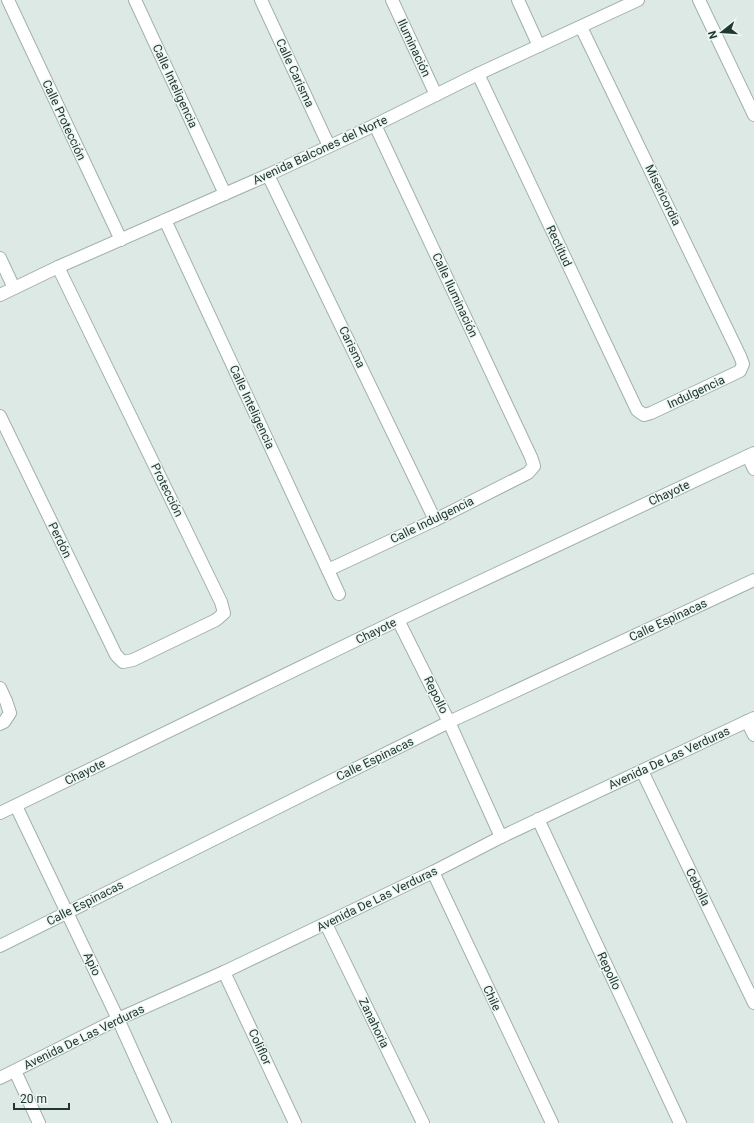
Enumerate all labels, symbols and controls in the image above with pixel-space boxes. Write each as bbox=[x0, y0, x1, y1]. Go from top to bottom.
north arrow bbox=[702, 12, 742, 52]
street label: Iluminación bbox=[395, 17, 433, 79]
text: N bbox=[705, 29, 720, 40]
street label: Calle Carisma bbox=[273, 36, 317, 110]
street label: Calle Inteligencia bbox=[149, 42, 201, 130]
street label: Calle Protección bbox=[39, 78, 89, 162]
street label: Avenida Balcones del Norte bbox=[251, 113, 389, 187]
street label: Misericordia bbox=[642, 162, 684, 228]
street label: Rectitud bbox=[543, 223, 575, 269]
street label: Calle Iluminación bbox=[429, 251, 481, 339]
street label: Carisma bbox=[336, 324, 368, 370]
street label: Calle Inteligencia bbox=[226, 363, 278, 451]
street label: Indulgencia bbox=[665, 373, 727, 411]
street label: Protección bbox=[148, 461, 186, 519]
street label: Chayote bbox=[646, 477, 692, 509]
street label: Calle Indulgencia bbox=[388, 494, 476, 546]
street label: Perdón bbox=[45, 520, 75, 560]
street label: Calle Espinacas bbox=[627, 596, 709, 644]
street label: Chayote bbox=[353, 615, 399, 647]
street label: Repollo bbox=[421, 674, 451, 716]
street label: Avenida De Las Verduras bbox=[606, 724, 732, 792]
street label: Calle Espinacas bbox=[334, 734, 416, 784]
street label: Chayote bbox=[62, 756, 108, 788]
street label: Avenida De Las Verduras bbox=[314, 864, 440, 934]
street label: Cebolla bbox=[683, 866, 713, 908]
street label: Calle Espinacas bbox=[44, 878, 126, 928]
street label: Apio bbox=[81, 950, 104, 978]
street label: Repollo bbox=[594, 950, 624, 992]
street label: Chile bbox=[480, 983, 504, 1013]
street label: Zanahoria bbox=[356, 996, 392, 1050]
street label: Avenida De Las Verduras bbox=[21, 1002, 147, 1072]
street label: Coliflor bbox=[246, 1027, 274, 1067]
scale bar bbox=[14, 1085, 69, 1111]
text: 20 m bbox=[20, 1092, 47, 1106]

